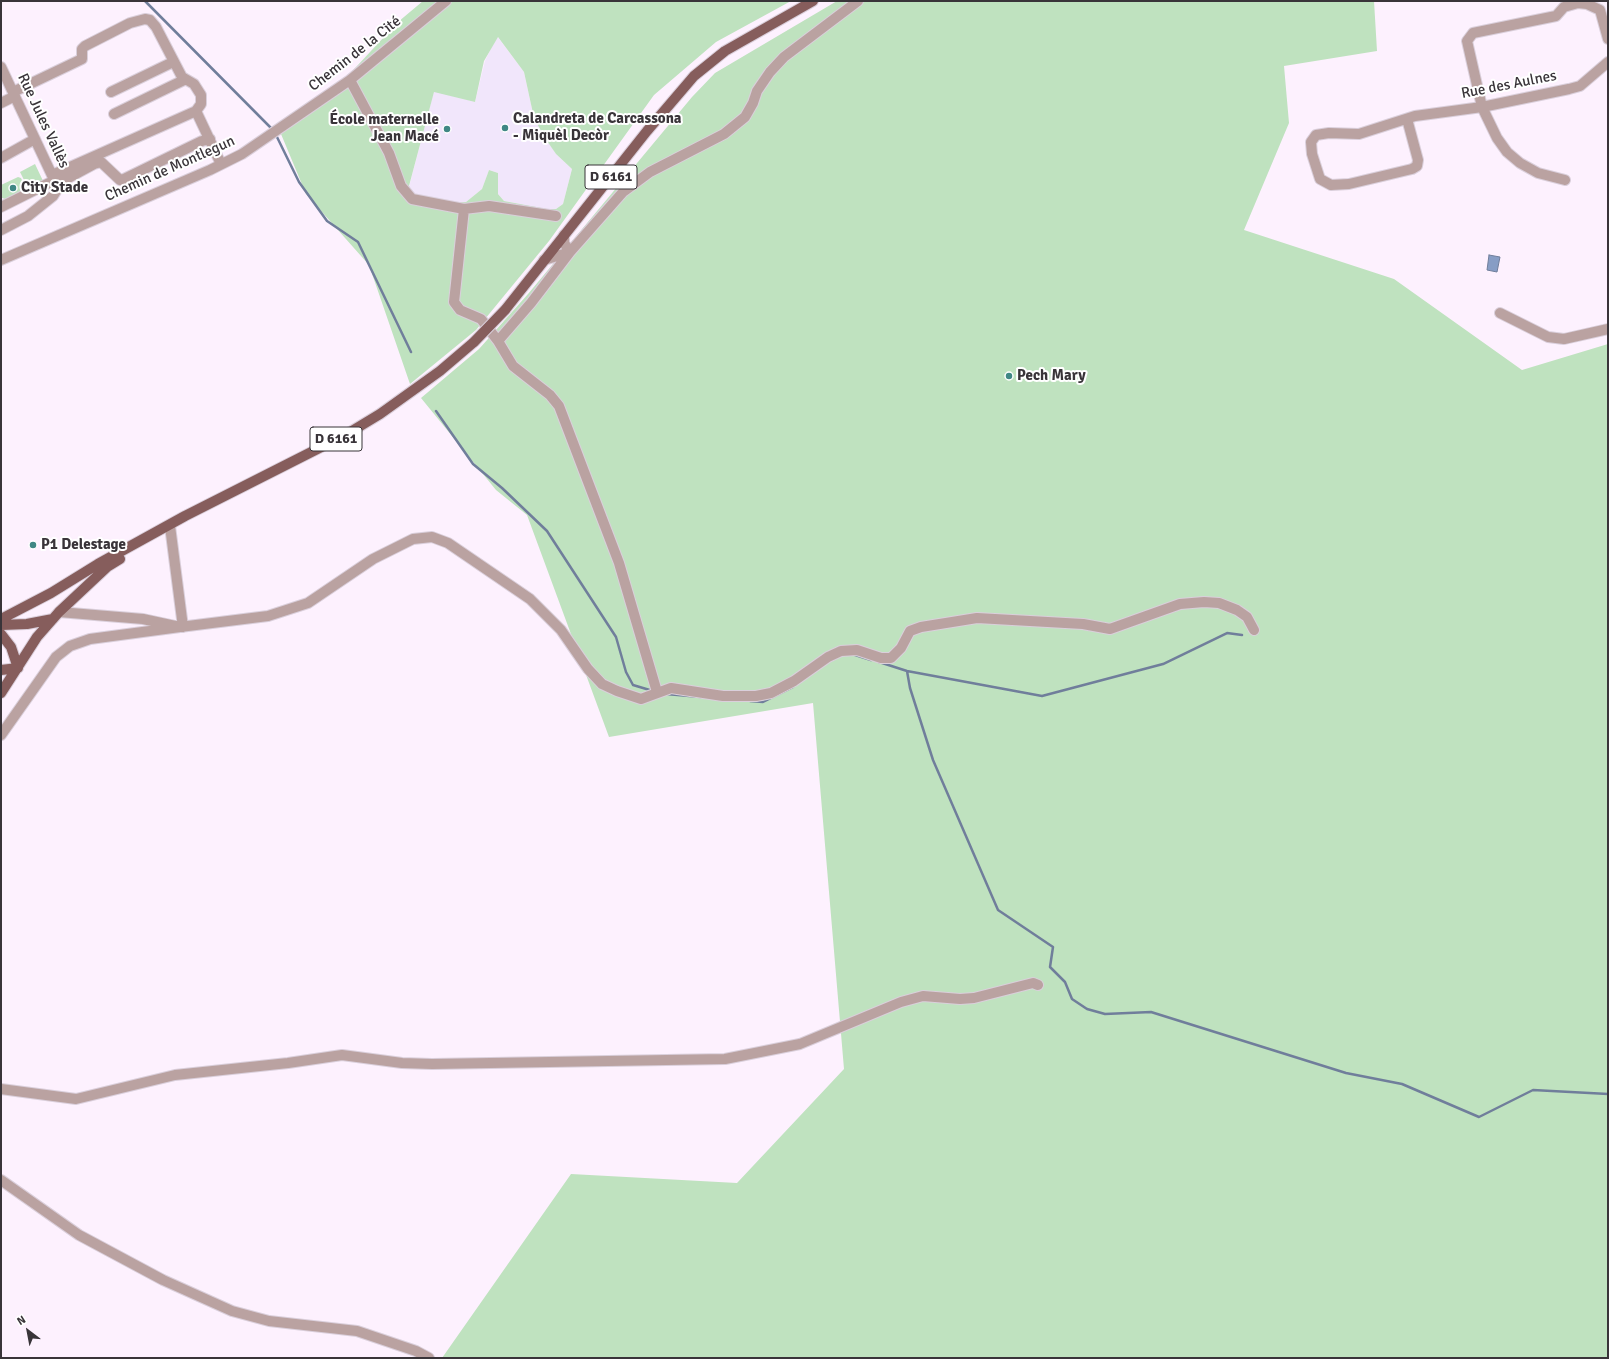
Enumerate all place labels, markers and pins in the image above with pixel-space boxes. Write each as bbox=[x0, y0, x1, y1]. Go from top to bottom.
place label: Calandreta de Carcassona - Miquèl Decòr bbox=[513, 110, 682, 145]
place label: École maternelle Jean Macé bbox=[330, 111, 439, 146]
marker: Calandreta de Carcassona - Miquèl Decòr bbox=[500, 123, 510, 133]
marker: École maternelle Jean Macé bbox=[442, 124, 452, 134]
place label: City Stade bbox=[21, 179, 88, 197]
marker: City Stade bbox=[8, 183, 18, 193]
place label: Pech Mary bbox=[1017, 367, 1086, 385]
marker: Pech Mary bbox=[1004, 371, 1014, 381]
place label: P1 Delestage bbox=[41, 536, 126, 554]
marker: P1 Delestage bbox=[28, 540, 38, 550]

